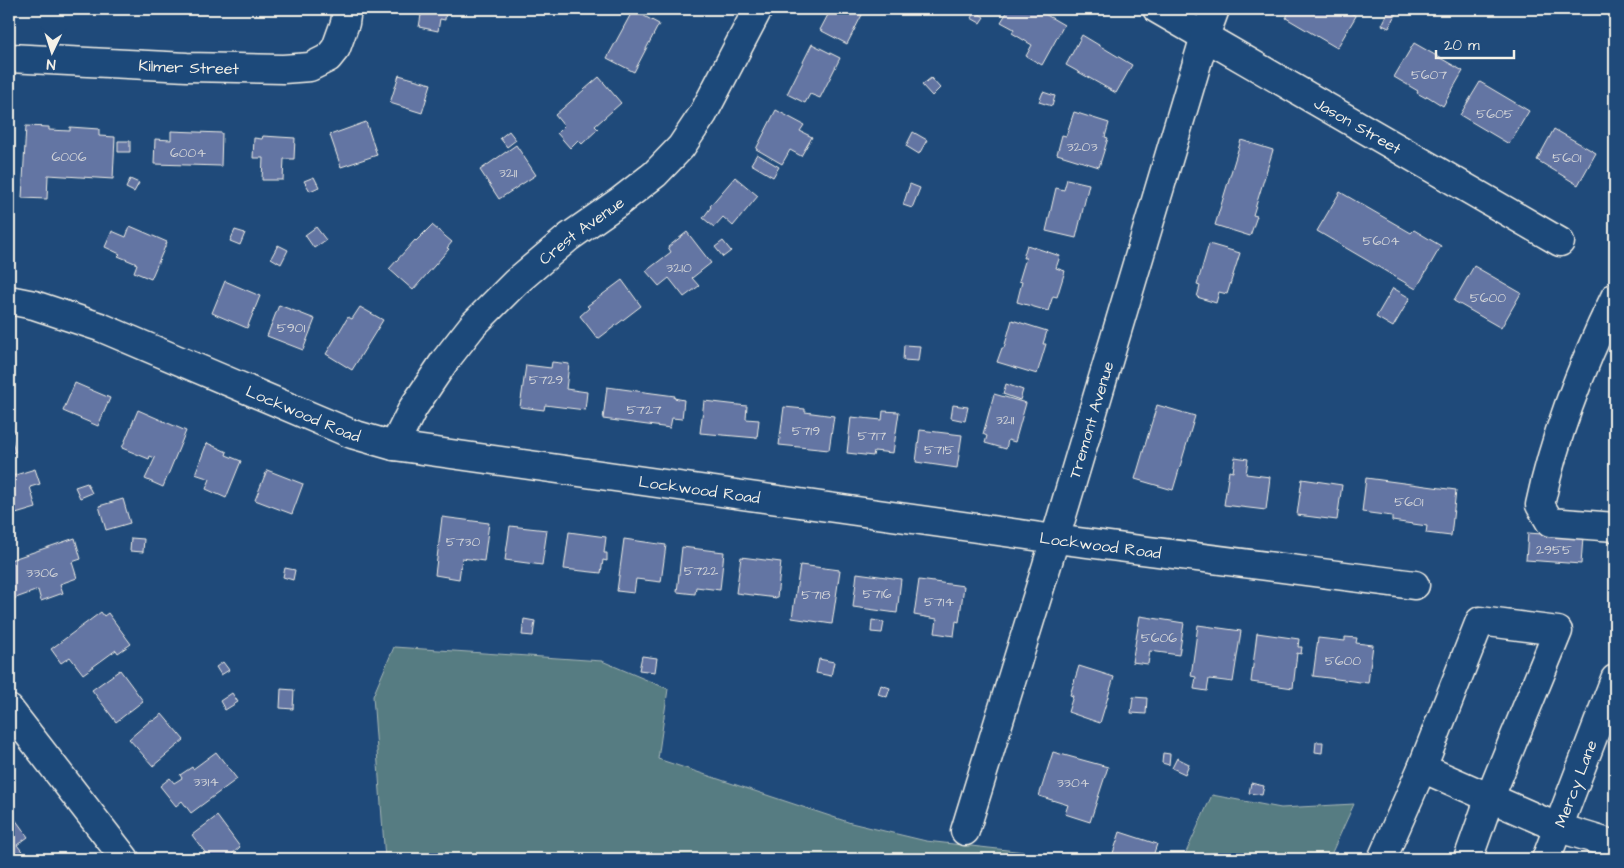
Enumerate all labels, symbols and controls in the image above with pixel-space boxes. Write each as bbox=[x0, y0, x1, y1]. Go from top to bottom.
north arrow bbox=[28, 28, 78, 78]
scale bar bbox=[1436, 28, 1514, 60]
text: 20 m bbox=[1444, 35, 1480, 56]
text: N bbox=[46, 54, 56, 74]
street label: Kilmer Street bbox=[138, 55, 240, 80]
house number: 5607 bbox=[1411, 65, 1447, 85]
street label: Jason Street bbox=[1310, 92, 1405, 160]
house number: 5605 bbox=[1476, 104, 1514, 124]
house number: 3203 bbox=[1066, 137, 1098, 157]
house number: 6004 bbox=[170, 143, 206, 163]
house number: 6006 bbox=[51, 147, 87, 167]
house number: 5601 bbox=[1552, 148, 1582, 168]
house number: 3211 bbox=[499, 163, 518, 183]
street label: Crest Avenue bbox=[534, 192, 629, 270]
house number: 5604 bbox=[1362, 231, 1400, 251]
house number: 3210 bbox=[666, 258, 692, 278]
house number: 5600 bbox=[1470, 288, 1506, 308]
house number: 5901 bbox=[277, 318, 305, 338]
street label: Tremont Avenue bbox=[1064, 358, 1120, 482]
house number: 5729 bbox=[529, 370, 563, 390]
street label: Lockwood Road bbox=[242, 380, 363, 448]
house number: 5727 bbox=[626, 400, 662, 420]
house number: 3211 bbox=[996, 410, 1015, 430]
house number: 5719 bbox=[792, 421, 820, 441]
house number: 5717 bbox=[858, 426, 887, 446]
house number: 5715 bbox=[924, 440, 954, 460]
street label: Lockwood Road bbox=[637, 471, 761, 509]
house number: 5601 bbox=[1394, 492, 1424, 512]
street label: Lockwood Road bbox=[1038, 527, 1163, 564]
house number: 5730 bbox=[446, 532, 480, 552]
house number: 2955 bbox=[1536, 540, 1572, 560]
house number: 5722 bbox=[684, 561, 718, 581]
house number: 3306 bbox=[26, 563, 58, 583]
house number: 5716 bbox=[862, 584, 892, 604]
house number: 5718 bbox=[801, 585, 831, 605]
house number: 5714 bbox=[924, 592, 954, 612]
house number: 5606 bbox=[1141, 628, 1177, 648]
house number: 5600 bbox=[1325, 651, 1361, 671]
street label: Mercy Lane bbox=[1549, 737, 1603, 831]
house number: 3314 bbox=[193, 772, 219, 792]
house number: 3304 bbox=[1057, 773, 1090, 793]

